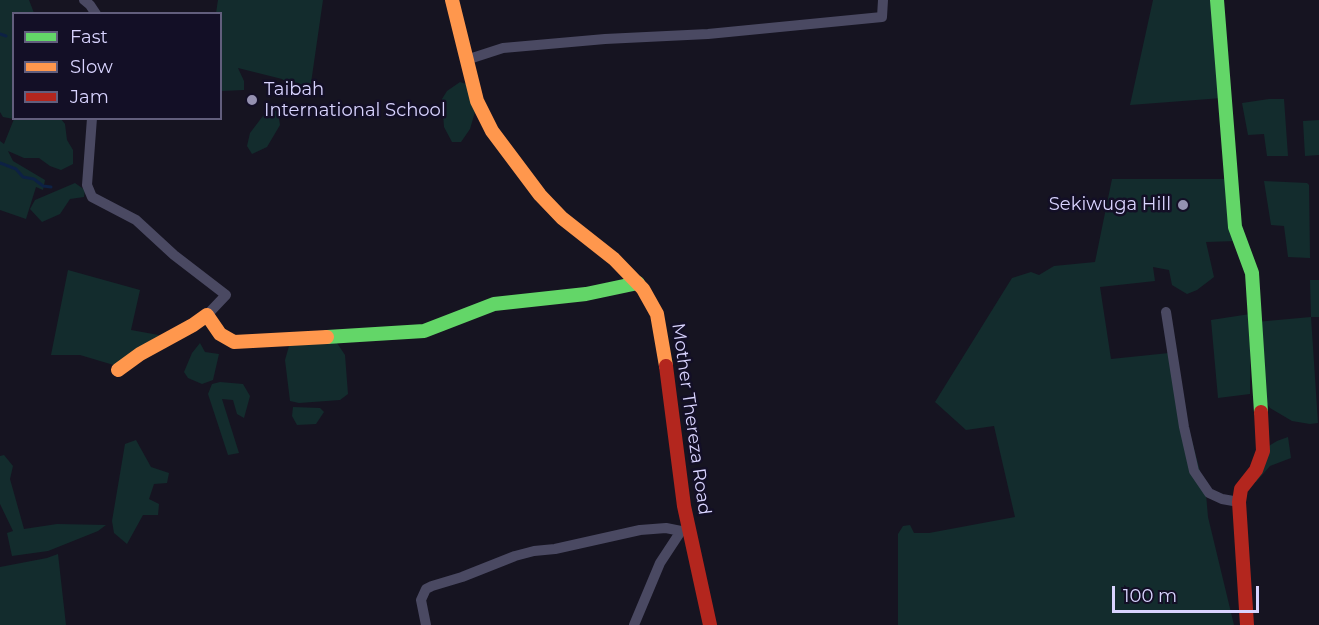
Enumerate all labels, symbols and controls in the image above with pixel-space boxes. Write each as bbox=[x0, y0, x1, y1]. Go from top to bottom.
legend bbox=[12, 12, 222, 120]
text: Fast bbox=[70, 26, 108, 48]
text: Slow bbox=[70, 56, 113, 78]
place label: Taibah International School bbox=[264, 79, 446, 122]
text: Jam bbox=[70, 86, 109, 108]
marker: Taibah International School bbox=[245, 93, 259, 107]
place label: Sekiwuga Hill bbox=[1049, 194, 1171, 216]
marker: Sekiwuga Hill bbox=[1176, 198, 1190, 212]
street label: Mother Thereza Road bbox=[667, 322, 715, 516]
scale bar bbox=[1115, 574, 1262, 612]
text: 100 m bbox=[1123, 585, 1177, 607]

